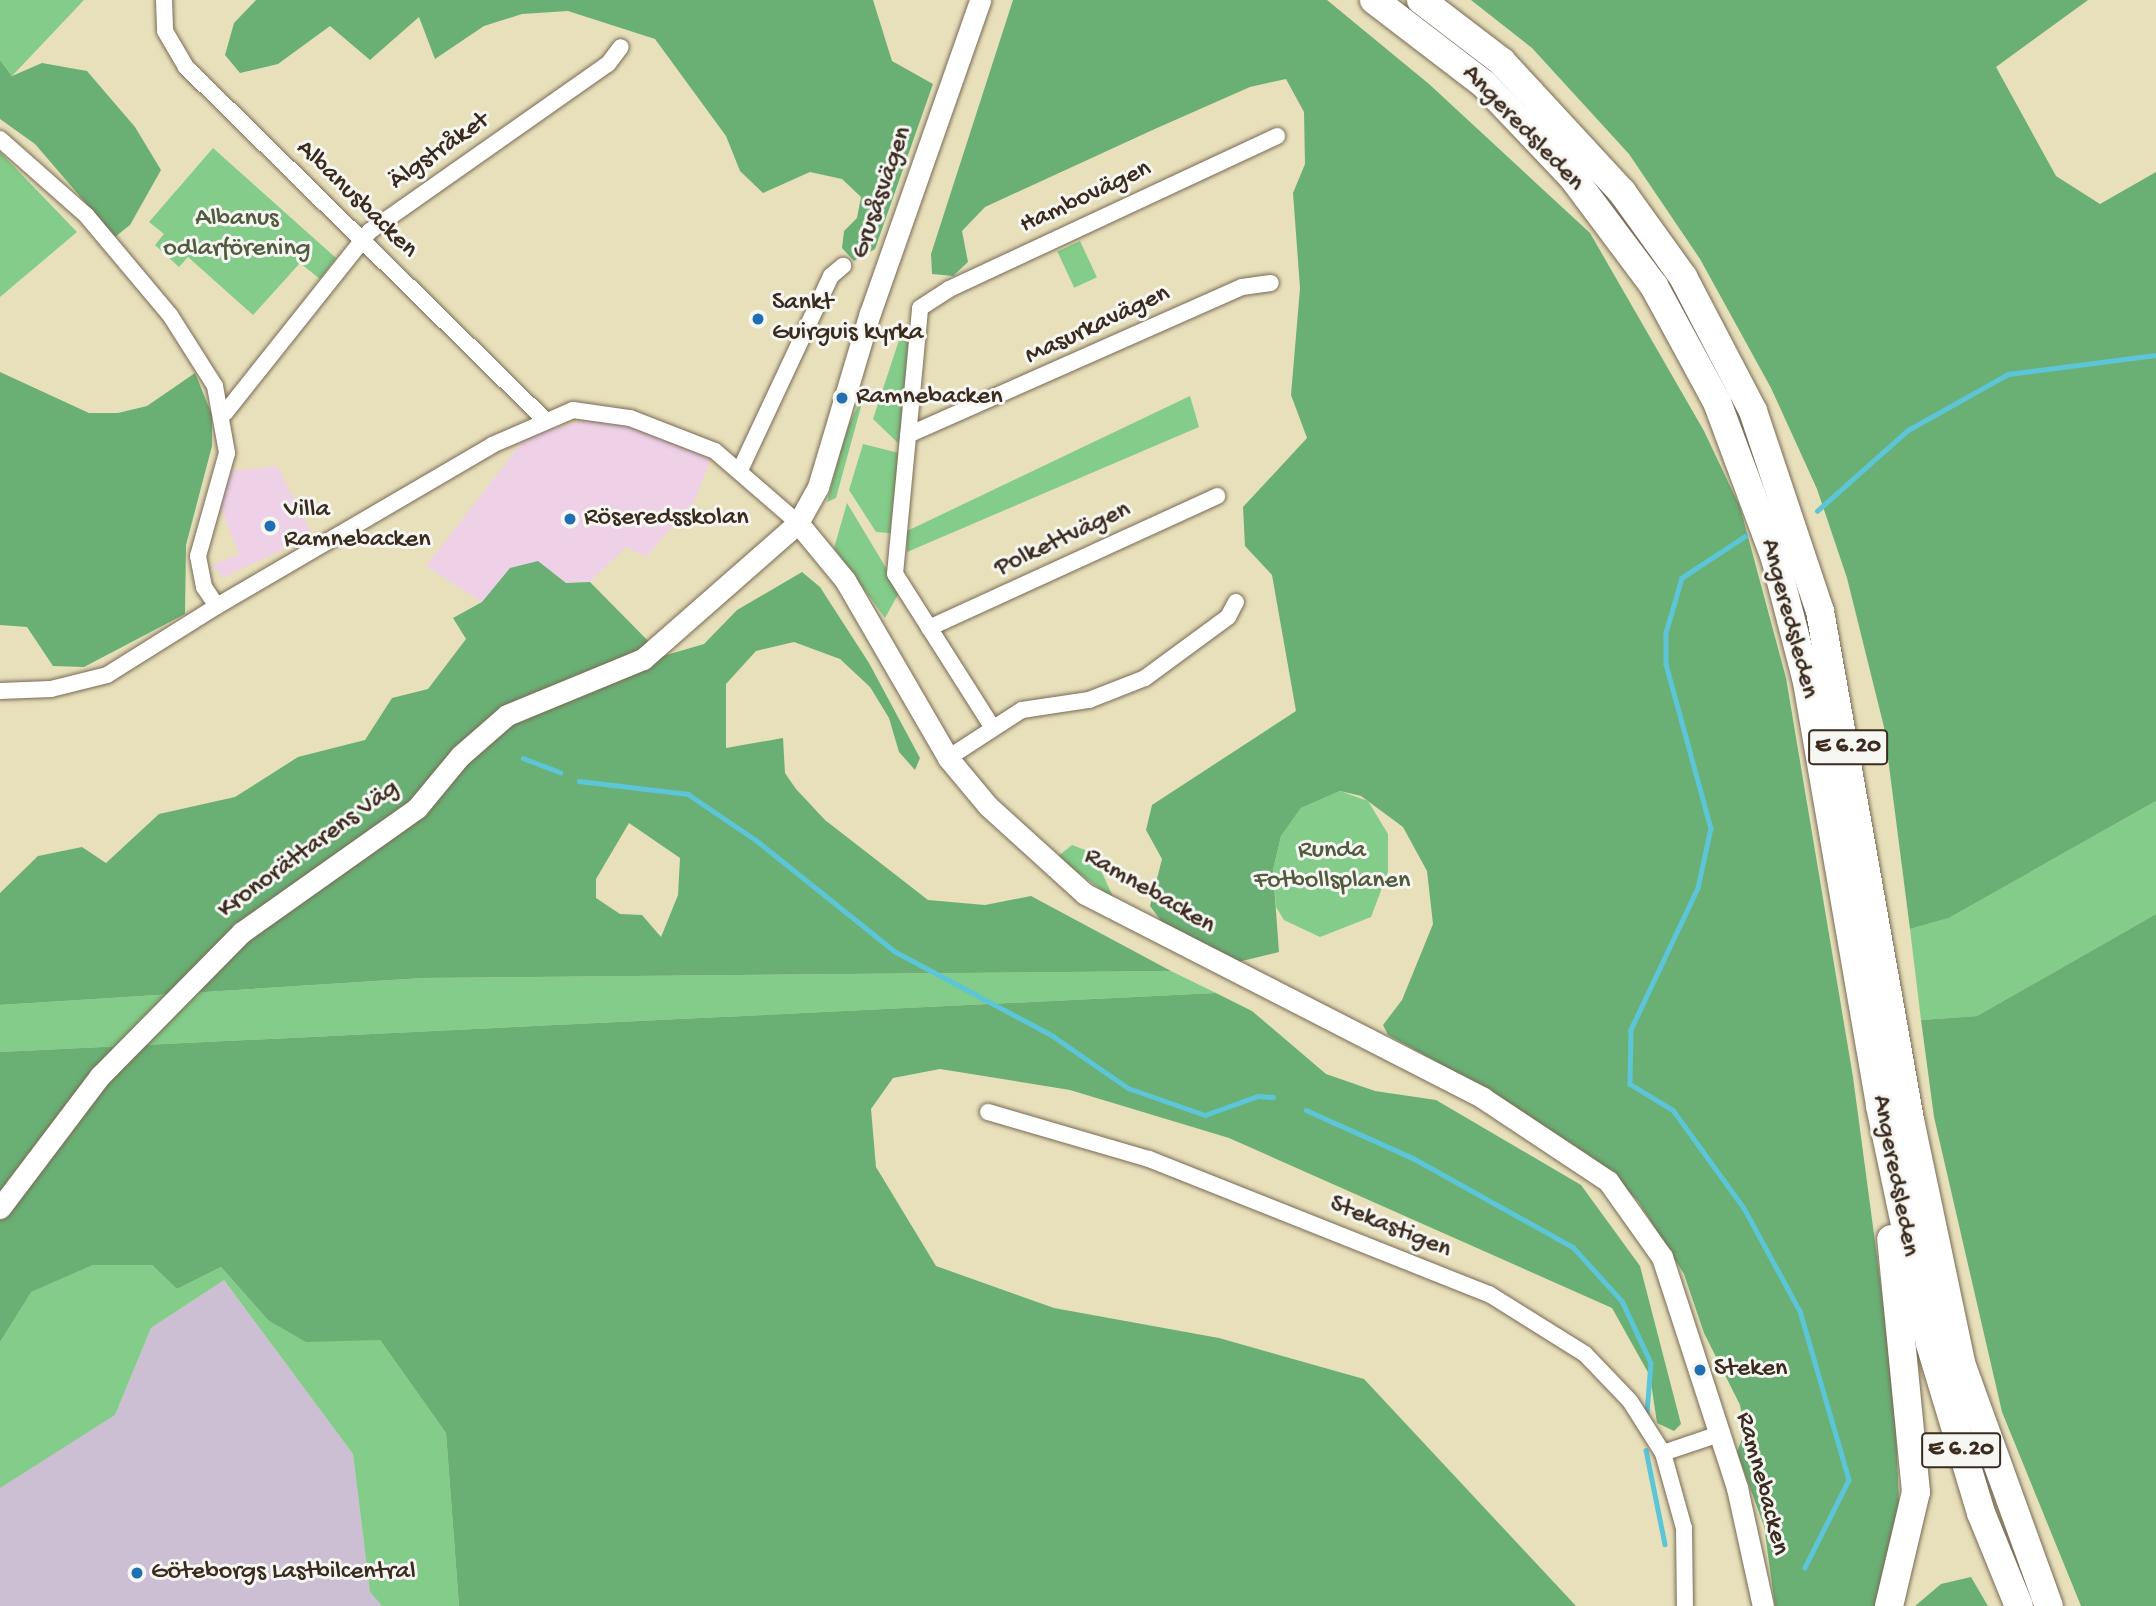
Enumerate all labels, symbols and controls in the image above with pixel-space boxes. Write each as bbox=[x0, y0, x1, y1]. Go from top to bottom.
street label: Angeredsleden bbox=[1454, 59, 1590, 199]
street label: Älgstråket bbox=[384, 106, 496, 198]
street label: Grusåsvägen bbox=[846, 123, 920, 263]
street label: Albanusbacken bbox=[288, 134, 424, 266]
street label: Hambovägen bbox=[1015, 154, 1157, 242]
park label: Albanus odlarförening bbox=[163, 204, 311, 266]
street label: Masurkavägen bbox=[1021, 279, 1175, 373]
place label: Sankt Guirguis kyrka bbox=[772, 288, 923, 350]
marker: Sankt Guirguis kyrka bbox=[750, 311, 766, 327]
place label: Ramnebacken bbox=[856, 382, 1003, 414]
marker: Ramnebacken bbox=[834, 390, 850, 406]
place label: Villa Ramnebacken bbox=[284, 495, 431, 556]
street label: Polkettvägen bbox=[990, 495, 1136, 585]
place label: Röseredsskolan bbox=[584, 503, 749, 535]
marker: Röseredsskolan bbox=[562, 511, 578, 527]
marker: Villa Ramnebacken bbox=[262, 518, 278, 534]
street label: Angeredsleden bbox=[1752, 536, 1824, 702]
road number: E 6.20 bbox=[1808, 726, 1888, 768]
street label: Kronorättarens Väg bbox=[212, 774, 406, 926]
park label: Runda Fotbollsplanen bbox=[1254, 836, 1410, 898]
street label: Ramnebacken bbox=[1078, 842, 1220, 942]
street label: Angeredsleden bbox=[1863, 1093, 1925, 1259]
street label: Stekastigen bbox=[1325, 1189, 1455, 1267]
place label: Steken bbox=[1714, 1354, 1787, 1386]
marker: Steken bbox=[1692, 1362, 1708, 1378]
street label: Ramnebacken bbox=[1727, 1409, 1795, 1559]
road number: E 6.20 bbox=[1921, 1430, 2001, 1470]
place label: Göteborgs Lastbilcentral bbox=[151, 1557, 416, 1589]
marker: Göteborgs Lastbilcentral bbox=[129, 1565, 145, 1581]

